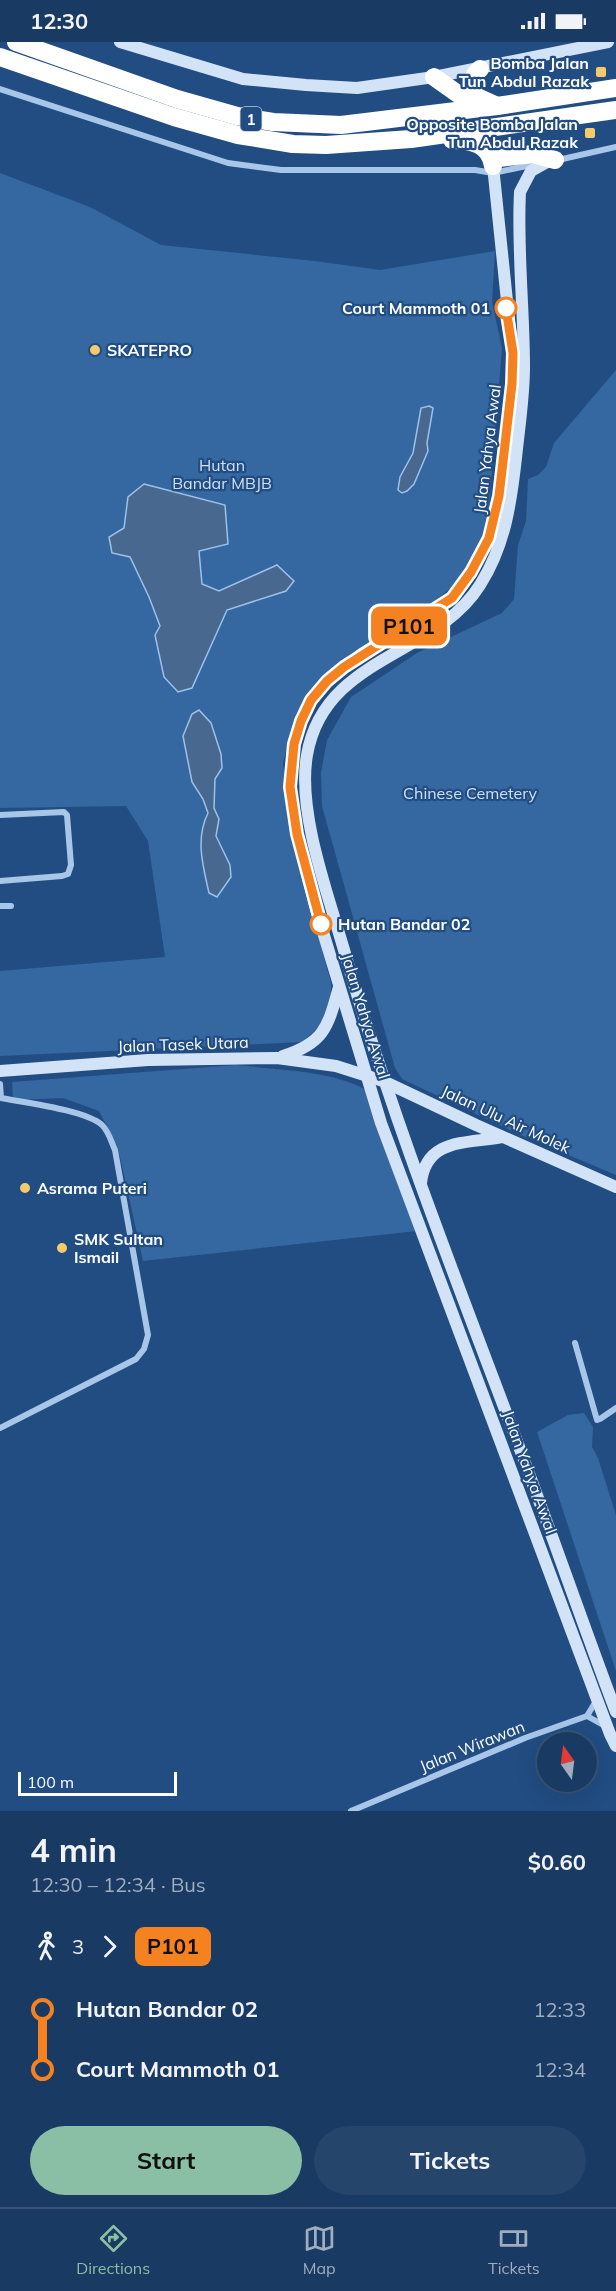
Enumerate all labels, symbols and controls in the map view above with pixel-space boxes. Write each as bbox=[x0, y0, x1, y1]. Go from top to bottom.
text: 12:30 bbox=[30, 7, 88, 35]
place label: Bomba Jalan Tun Abdul Razak bbox=[459, 53, 590, 91]
marker: Bomba Jalan Tun Abdul Razak bbox=[594, 65, 608, 79]
road number: 1 bbox=[240, 107, 262, 131]
place label: Opposite Bomba Jalan Tun Abdul Razak bbox=[406, 114, 579, 152]
marker: Opposite Bomba Jalan Tun Abdul Razak bbox=[583, 126, 597, 140]
marker: Court Mammoth 01 bbox=[495, 297, 517, 319]
place label: Court Mammoth 01 bbox=[342, 298, 490, 318]
place label: SKATEPRO bbox=[107, 340, 192, 360]
marker: SKATEPRO bbox=[88, 343, 102, 357]
street label: Jalan Yahya Awal bbox=[469, 383, 505, 515]
park label: Hutan Bandar MBJB bbox=[172, 455, 272, 493]
line badge: P101 bbox=[367, 606, 451, 646]
text: P101 bbox=[383, 613, 435, 639]
park label: Chinese Cemetery bbox=[403, 783, 537, 803]
marker: Hutan Bandar 02 bbox=[310, 913, 332, 935]
place label: Hutan Bandar 02 bbox=[338, 914, 470, 934]
street label: Jalan Yahya Awal bbox=[337, 951, 395, 1081]
street label: Jalan Tasek Utara bbox=[117, 1032, 249, 1056]
street label: Jalan Ulu Air Molek bbox=[438, 1080, 574, 1158]
place label: Asrama Puteri bbox=[37, 1178, 147, 1198]
marker: Asrama Puteri bbox=[18, 1181, 32, 1195]
place label: SMK Sultan Ismail bbox=[74, 1229, 163, 1267]
marker: SMK Sultan Ismail bbox=[55, 1241, 69, 1255]
street label: Jalan Yahya Awal bbox=[498, 1408, 562, 1536]
street label: Jalan Wirawan bbox=[417, 1716, 527, 1776]
north arrow bbox=[537, 1732, 597, 1792]
map controls bbox=[537, 1732, 597, 1792]
scale bar bbox=[18, 1769, 177, 1796]
text: 100 m bbox=[27, 1772, 74, 1792]
text: 4 min bbox=[30, 1829, 117, 1870]
text: $0.60 bbox=[528, 1848, 586, 1876]
text: 12:30 – 12:34 · Bus bbox=[30, 1872, 206, 1897]
icon: walk bbox=[30, 1930, 63, 1963]
icon: forward bbox=[93, 1930, 126, 1963]
text: P101 bbox=[147, 1933, 199, 1959]
text: 3 bbox=[72, 1934, 84, 1959]
text: Hutan Bandar 02 bbox=[76, 1995, 258, 2023]
text: 12:33 bbox=[533, 1997, 586, 2022]
text: Court Mammoth 01 bbox=[76, 2055, 279, 2083]
text: 12:34 bbox=[533, 2057, 586, 2082]
button: Start bbox=[30, 2126, 302, 2195]
button: Tickets bbox=[314, 2126, 586, 2195]
tab: Directions bbox=[76, 2222, 150, 2278]
tab: Map bbox=[303, 2222, 336, 2278]
tab: Tickets bbox=[488, 2222, 540, 2278]

